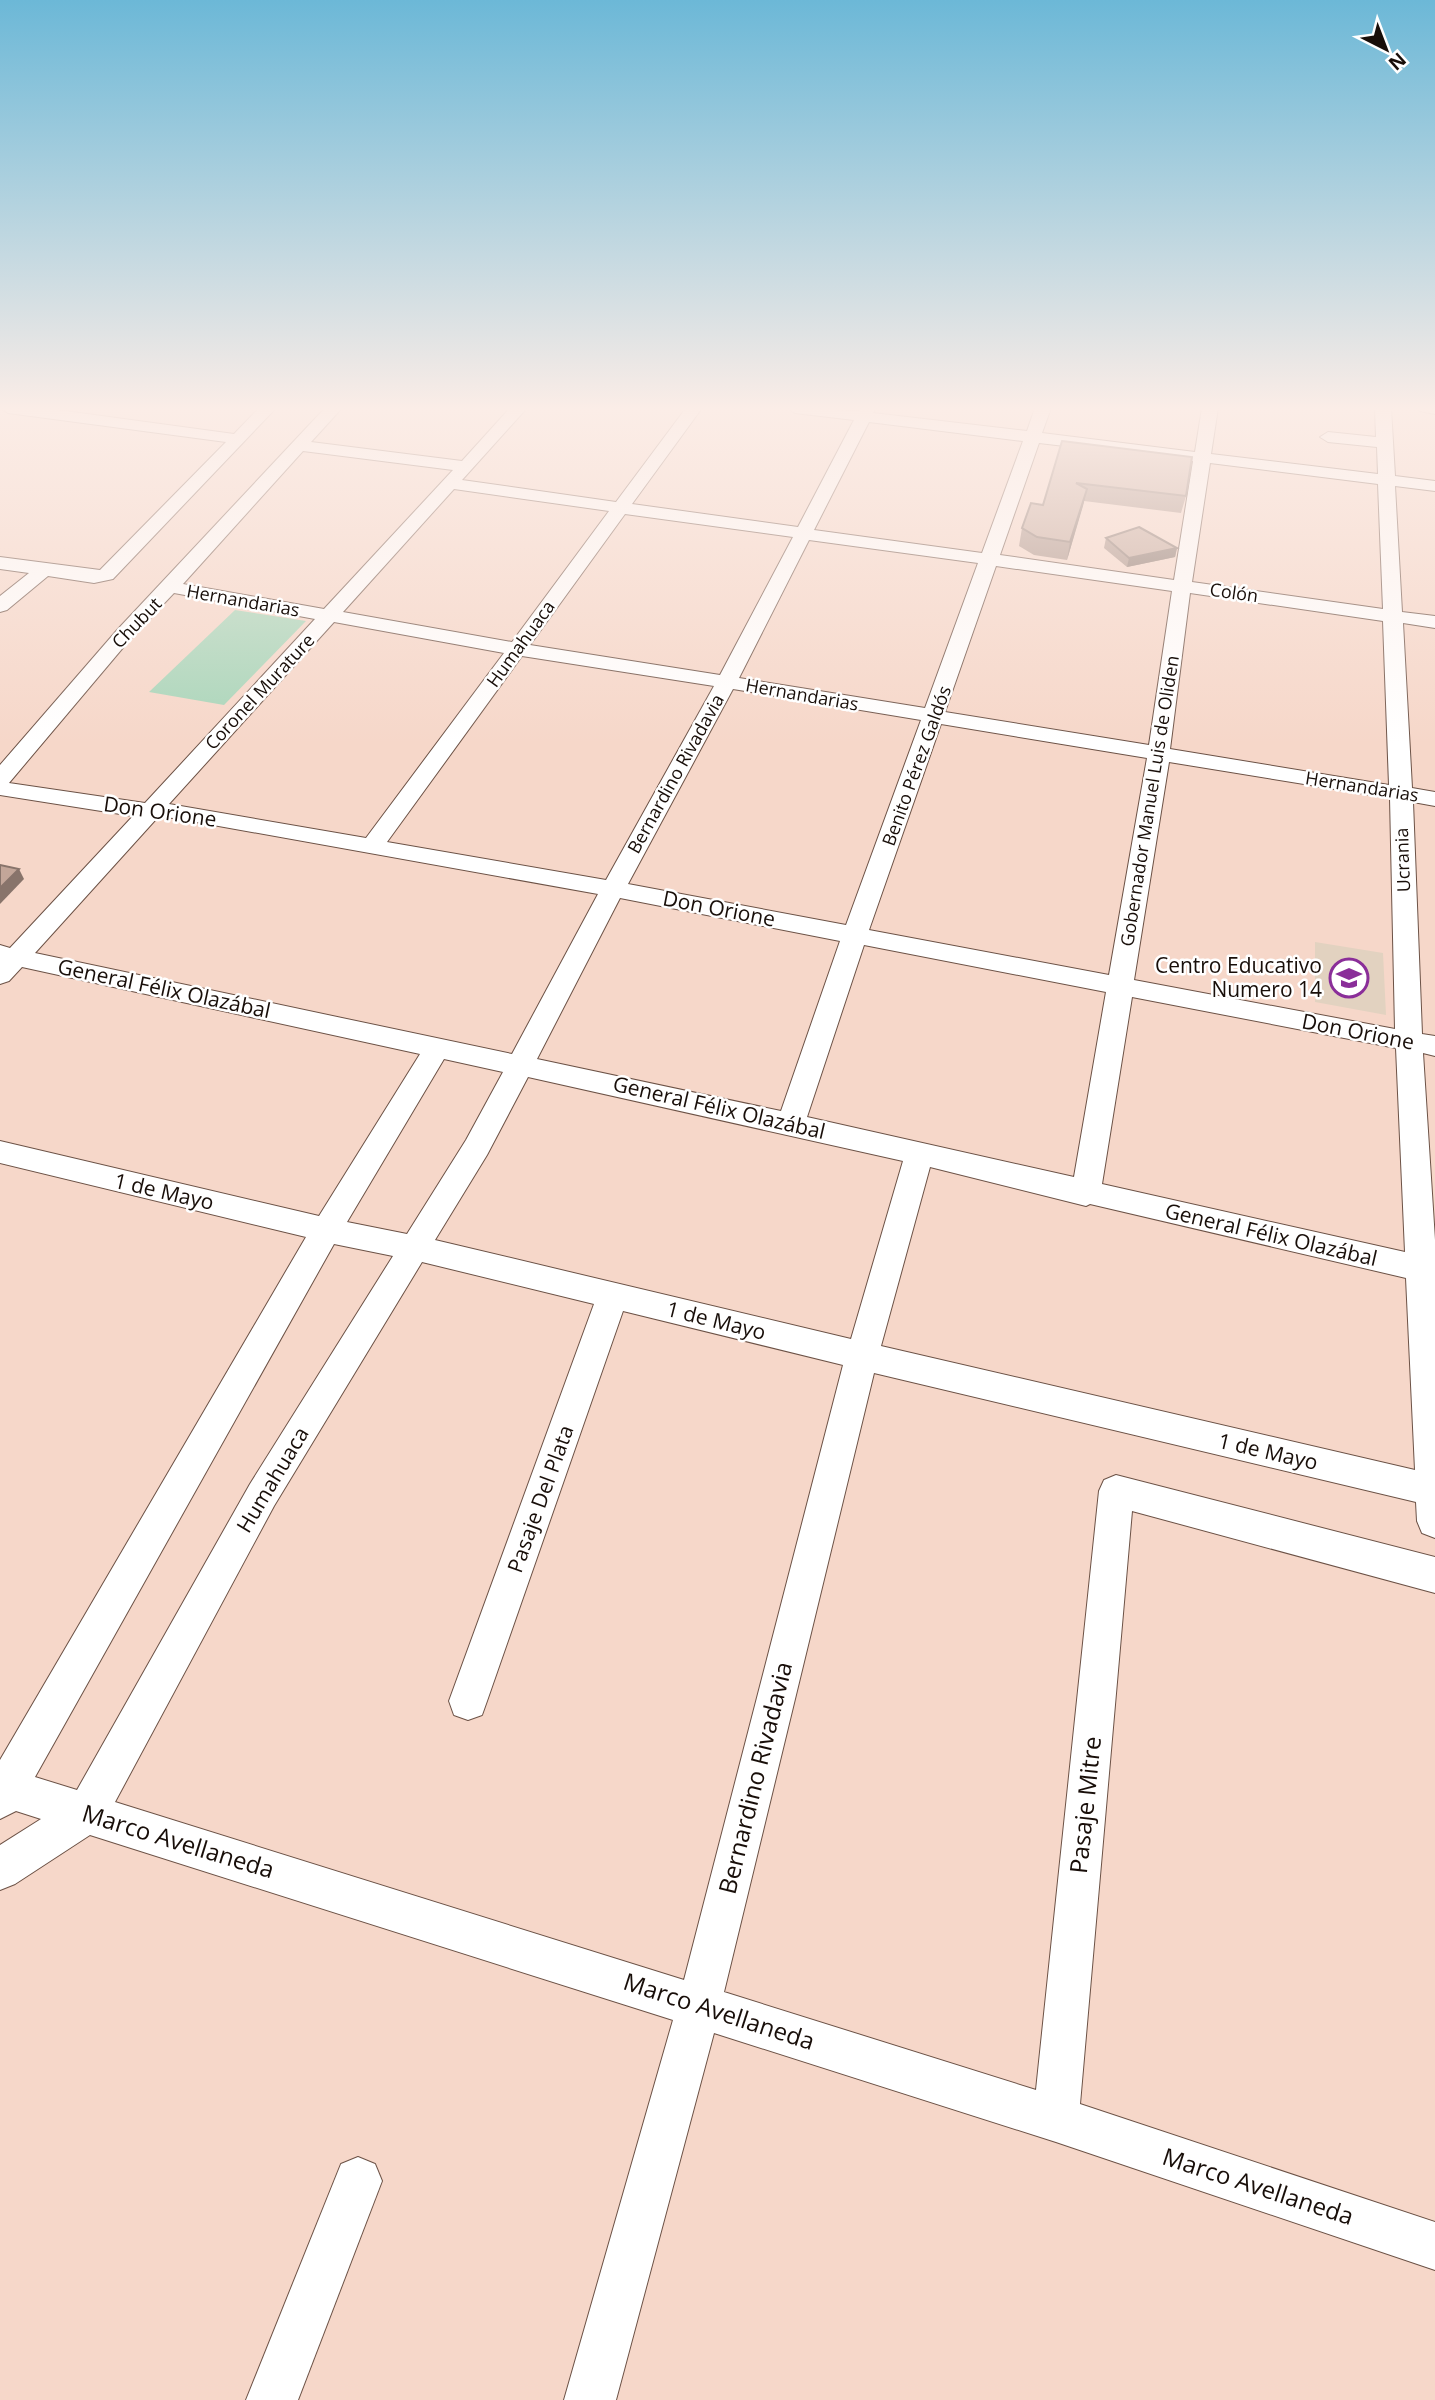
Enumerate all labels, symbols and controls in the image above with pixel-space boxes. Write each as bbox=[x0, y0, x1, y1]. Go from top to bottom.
north arrow bbox=[1351, 14, 1421, 84]
text: N bbox=[1383, 47, 1412, 76]
street label: Colón bbox=[1208, 577, 1260, 607]
street label: Hernandarias bbox=[185, 578, 302, 622]
street label: Chubut bbox=[106, 592, 166, 653]
street label: Humahuaca bbox=[481, 595, 560, 692]
street label: Coronel Murature bbox=[199, 628, 319, 754]
street label: Gobernador Manuel Luis de Oliden bbox=[1114, 654, 1184, 948]
street label: Hernandarias bbox=[744, 672, 861, 716]
street label: Benito Pérez Galdós bbox=[876, 682, 956, 849]
street label: Bernardino Rivadavia bbox=[621, 690, 729, 858]
street label: Hernandarias bbox=[1304, 765, 1420, 807]
street label: Don Orione bbox=[102, 789, 218, 833]
street label: Ucrania bbox=[1389, 827, 1415, 893]
street label: Don Orione bbox=[661, 883, 778, 933]
place label: Centro Educativo Numero 14 bbox=[1155, 951, 1322, 1003]
street label: General Félix Olazábal bbox=[55, 952, 273, 1024]
school or university icon: Centro Educativo Numero 14 bbox=[1328, 957, 1370, 999]
street label: Don Orione bbox=[1300, 1006, 1417, 1056]
street label: General Félix Olazábal bbox=[610, 1069, 828, 1145]
street label: 1 de Mayo bbox=[112, 1166, 217, 1216]
street label: General Félix Olazábal bbox=[1162, 1196, 1380, 1272]
street label: 1 de Mayo bbox=[664, 1294, 769, 1346]
street label: Humahuaca bbox=[230, 1421, 315, 1538]
street label: Pasaje Del Plata bbox=[500, 1421, 580, 1576]
street label: 1 de Mayo bbox=[1216, 1426, 1321, 1476]
street label: Bernardino Rivadavia bbox=[710, 1658, 799, 1897]
street label: Pasaje Mitre bbox=[1061, 1735, 1108, 1875]
street label: Marco Avellaneda bbox=[78, 1796, 279, 1885]
street label: Marco Avellaneda bbox=[620, 1964, 819, 2057]
street label: Marco Avellaneda bbox=[1159, 2139, 1358, 2232]

